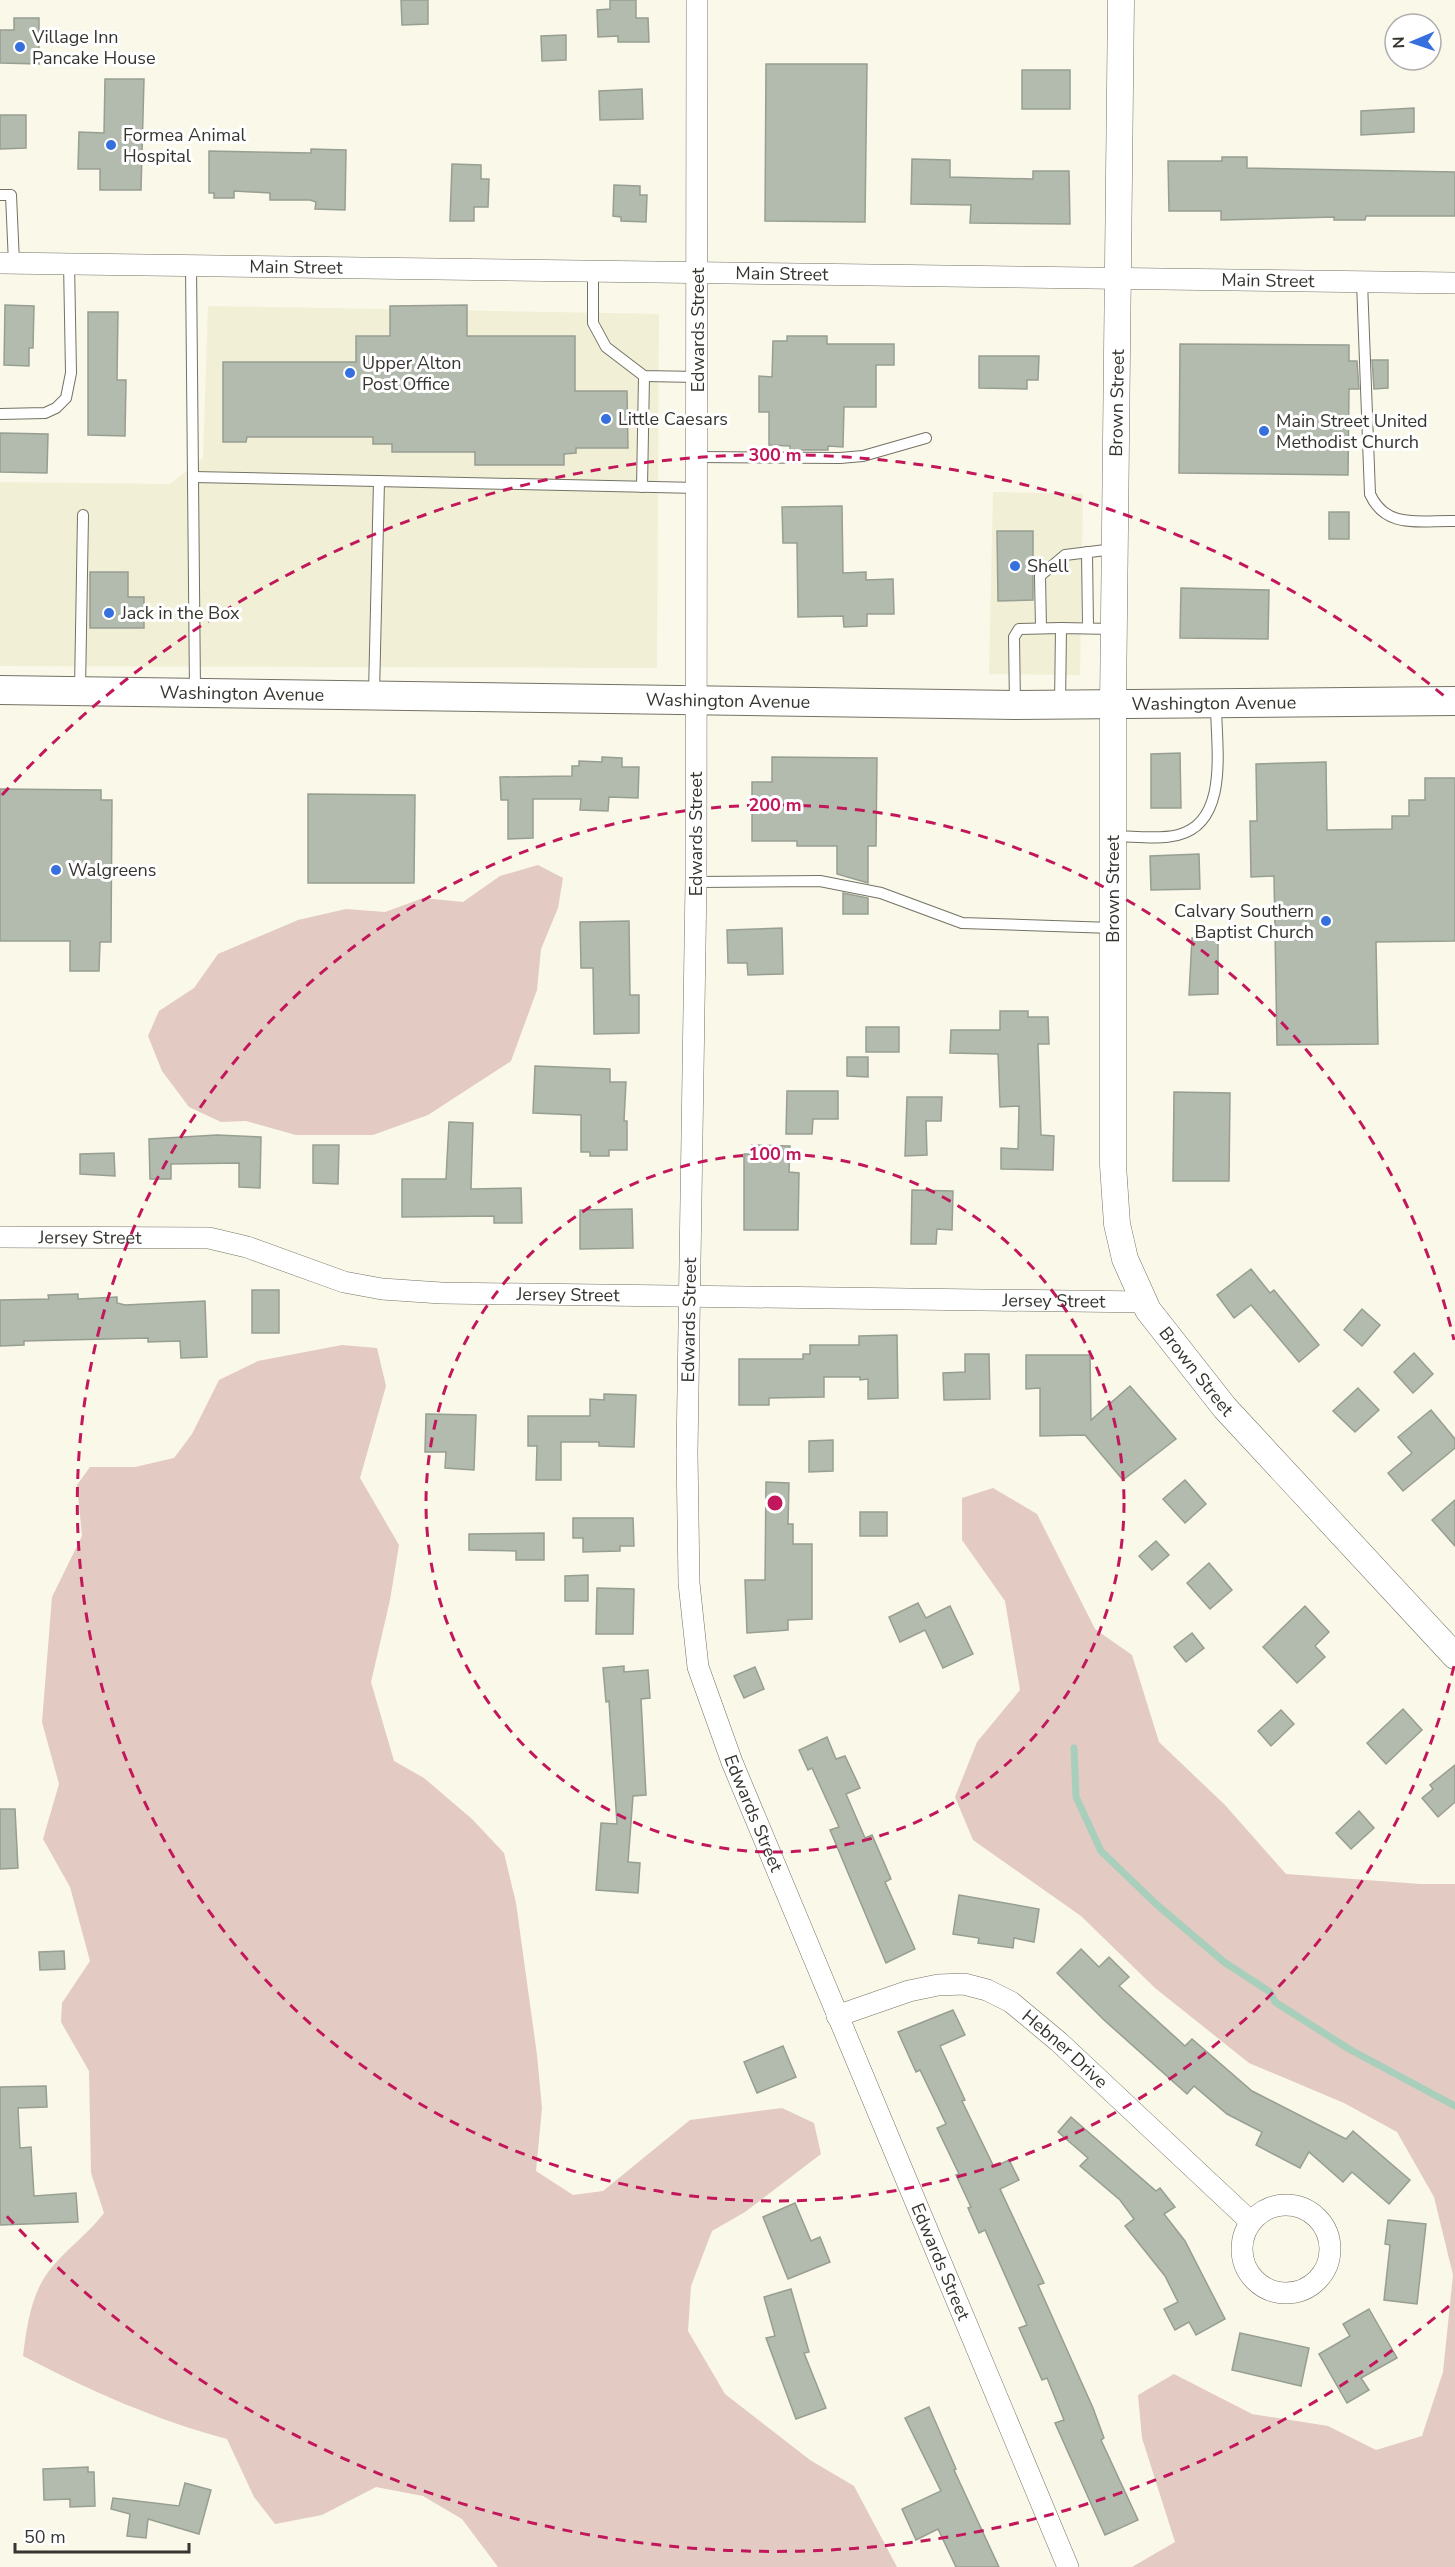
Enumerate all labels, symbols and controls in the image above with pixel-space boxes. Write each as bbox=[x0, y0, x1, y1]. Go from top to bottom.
north arrow bbox=[1383, 12, 1443, 72]
place label: Village Inn Pancake House bbox=[31, 25, 156, 70]
text: N bbox=[1388, 36, 1410, 49]
marker: Village Inn Pancake House bbox=[13, 40, 27, 54]
place label: Formea Animal Hospital bbox=[123, 123, 247, 168]
marker: Formea Animal Hospital bbox=[104, 138, 118, 152]
street label: Main Street bbox=[249, 254, 343, 280]
street label: Main Street bbox=[735, 261, 829, 286]
street label: Edwards Street bbox=[686, 267, 710, 392]
street label: Main Street bbox=[1221, 268, 1315, 293]
street label: Brown Street bbox=[1104, 348, 1130, 457]
place label: Upper Alton Post Office bbox=[362, 351, 461, 396]
marker: Upper Alton Post Office bbox=[343, 366, 357, 380]
place label: Little Caesars bbox=[618, 407, 728, 431]
place label: Main Street United Methodist Church bbox=[1276, 409, 1427, 454]
marker: Little Caesars bbox=[599, 412, 613, 426]
marker: Main Street United Methodist Church bbox=[1257, 424, 1271, 438]
text: 300 m bbox=[748, 443, 802, 467]
place label: Shell bbox=[1027, 554, 1069, 578]
marker: Shell bbox=[1008, 559, 1022, 573]
place label: Jack in the Box bbox=[120, 601, 240, 625]
marker: Jack in the Box bbox=[102, 606, 116, 620]
street label: Washington Avenue bbox=[159, 680, 324, 707]
street label: Washington Avenue bbox=[645, 688, 810, 714]
street label: Washington Avenue bbox=[1131, 690, 1296, 716]
street label: Edwards Street bbox=[684, 771, 708, 896]
text: 200 m bbox=[748, 793, 802, 817]
street label: Brown Street bbox=[1101, 835, 1125, 943]
place label: Walgreens bbox=[68, 858, 156, 882]
marker: Walgreens bbox=[49, 863, 63, 877]
place label: Calvary Southern Baptist Church bbox=[1174, 899, 1314, 944]
marker: Calvary Southern Baptist Church bbox=[1319, 914, 1333, 928]
text: 100 m bbox=[748, 1142, 802, 1166]
street label: Jersey Street bbox=[37, 1225, 142, 1250]
street label: Edwards Street bbox=[676, 1257, 702, 1383]
street label: Jersey Street bbox=[515, 1282, 620, 1307]
street label: Jersey Street bbox=[1001, 1288, 1106, 1314]
street label: Brown Street bbox=[1153, 1322, 1239, 1422]
centre of rings bbox=[765, 1493, 785, 1513]
street label: Edwards Street bbox=[718, 1752, 789, 1876]
street label: Hebner Drive bbox=[1017, 2004, 1113, 2094]
street label: Edwards Street bbox=[905, 2200, 976, 2325]
scale bar bbox=[15, 2516, 189, 2554]
text: 50 m bbox=[24, 2525, 66, 2549]

